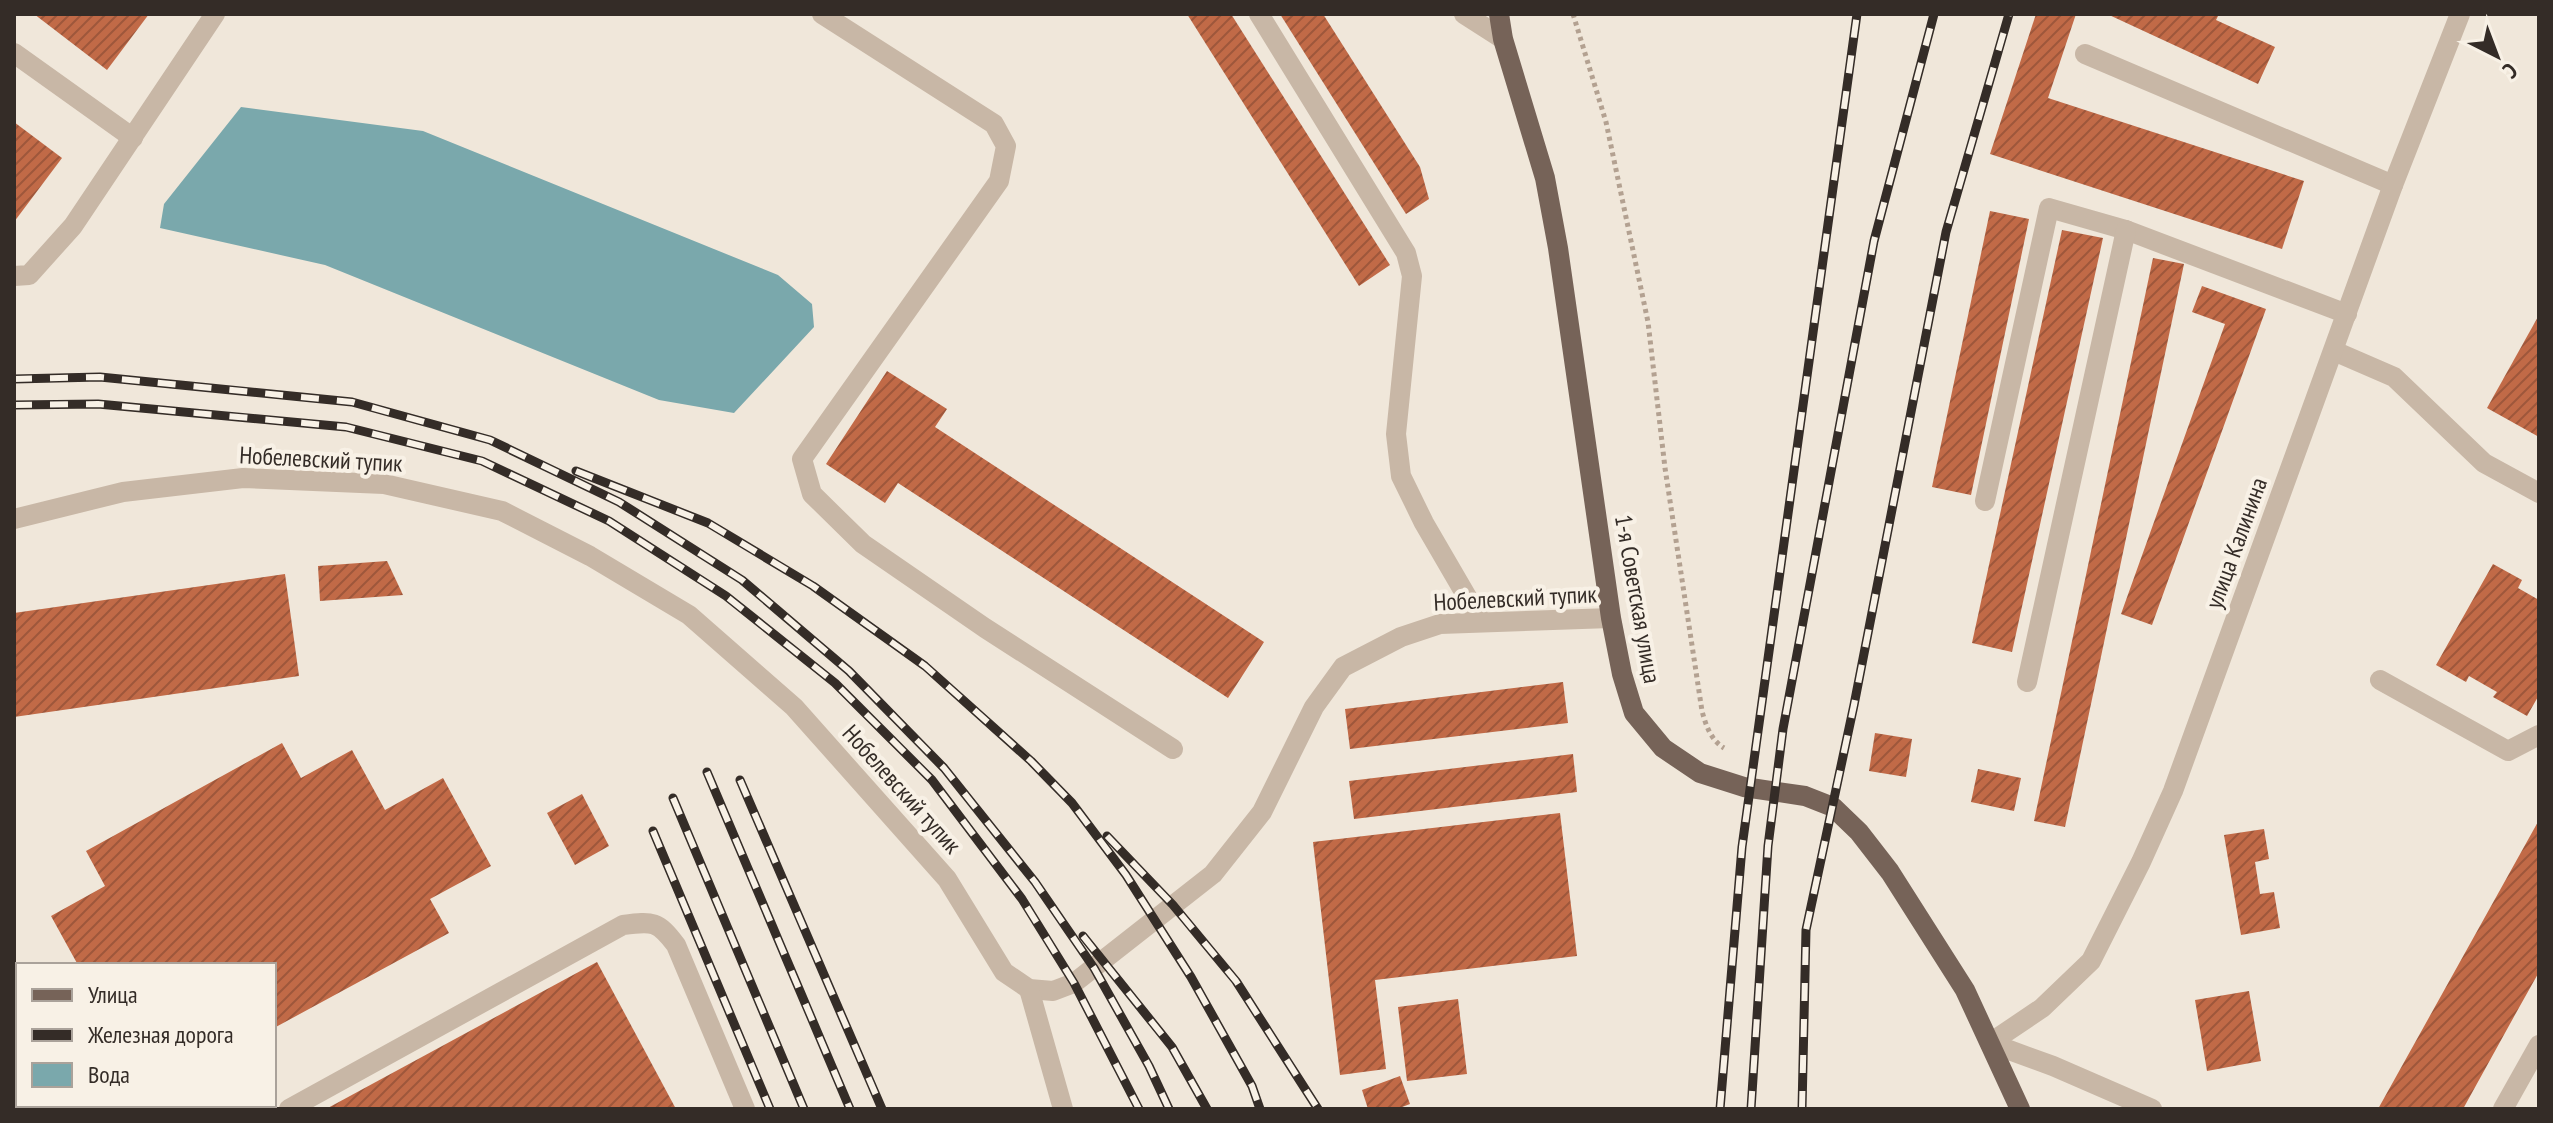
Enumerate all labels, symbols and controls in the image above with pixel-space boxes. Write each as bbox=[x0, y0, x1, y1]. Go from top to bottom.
north arrow bbox=[2457, 16, 2537, 96]
text: С bbox=[2497, 57, 2523, 85]
street label: Нобелевский тупик bbox=[239, 439, 404, 479]
street label: улица Калинина bbox=[2198, 473, 2274, 613]
street label: 1-я Советская улица bbox=[1608, 512, 1668, 686]
street label: Нобелевский тупик bbox=[1433, 578, 1598, 618]
street label: Нобелевский тупик bbox=[836, 718, 969, 861]
legend bbox=[16, 963, 276, 1107]
text: Улица bbox=[88, 979, 138, 1010]
text: Железная дорога bbox=[87, 1019, 234, 1050]
text: Вода bbox=[88, 1059, 130, 1090]

